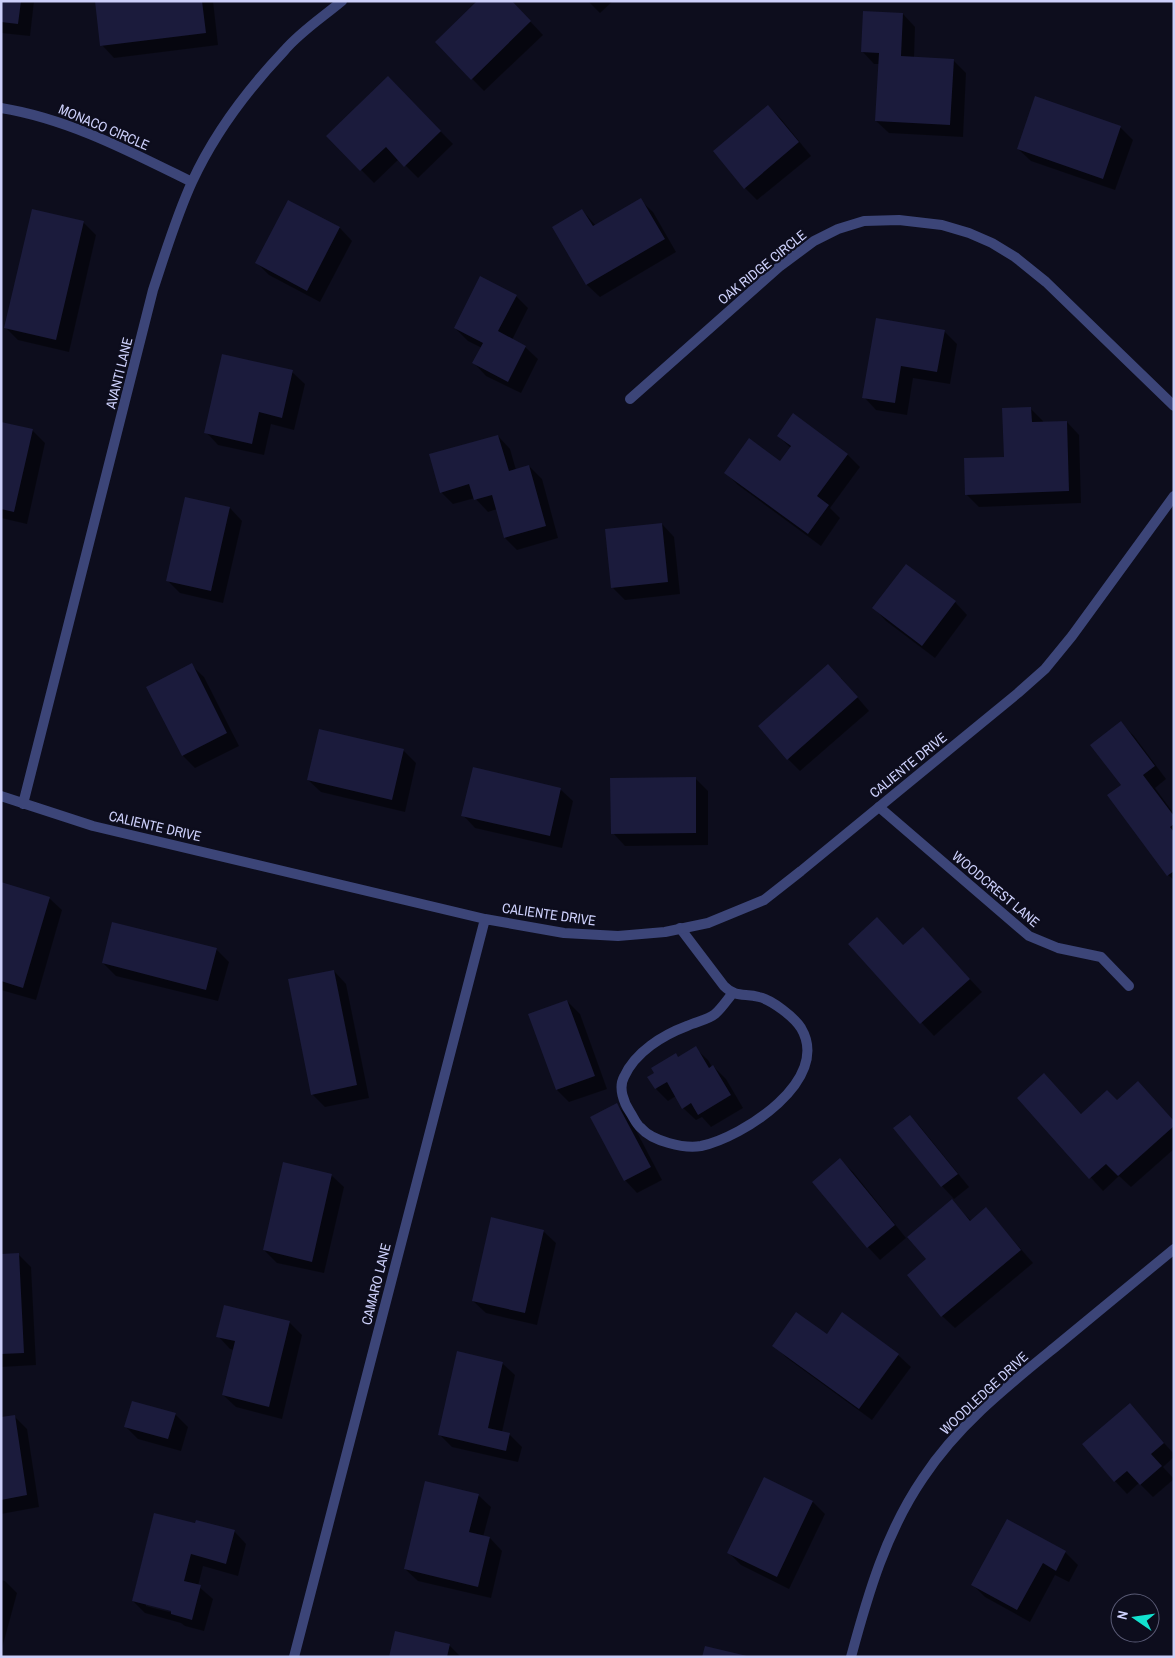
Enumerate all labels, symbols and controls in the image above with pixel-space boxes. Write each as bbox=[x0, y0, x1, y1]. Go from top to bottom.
street label: MONACO CIRCLE bbox=[56, 100, 152, 154]
street label: OAK RIDGE CIRCLE bbox=[714, 226, 810, 308]
street label: AVANTI LANE bbox=[101, 335, 137, 412]
street label: CALIENTE DRIVE bbox=[866, 728, 950, 802]
street label: CALIENTE DRIVE bbox=[107, 807, 203, 845]
street label: WOODCREST LANE bbox=[949, 847, 1043, 931]
street label: CALIENTE DRIVE bbox=[501, 899, 597, 929]
street label: CAMARO LANE bbox=[357, 1241, 395, 1327]
street label: WOODLEDGE DRIVE bbox=[936, 1347, 1032, 1439]
north arrow bbox=[1110, 1593, 1160, 1643]
text: N bbox=[1113, 1609, 1132, 1621]

